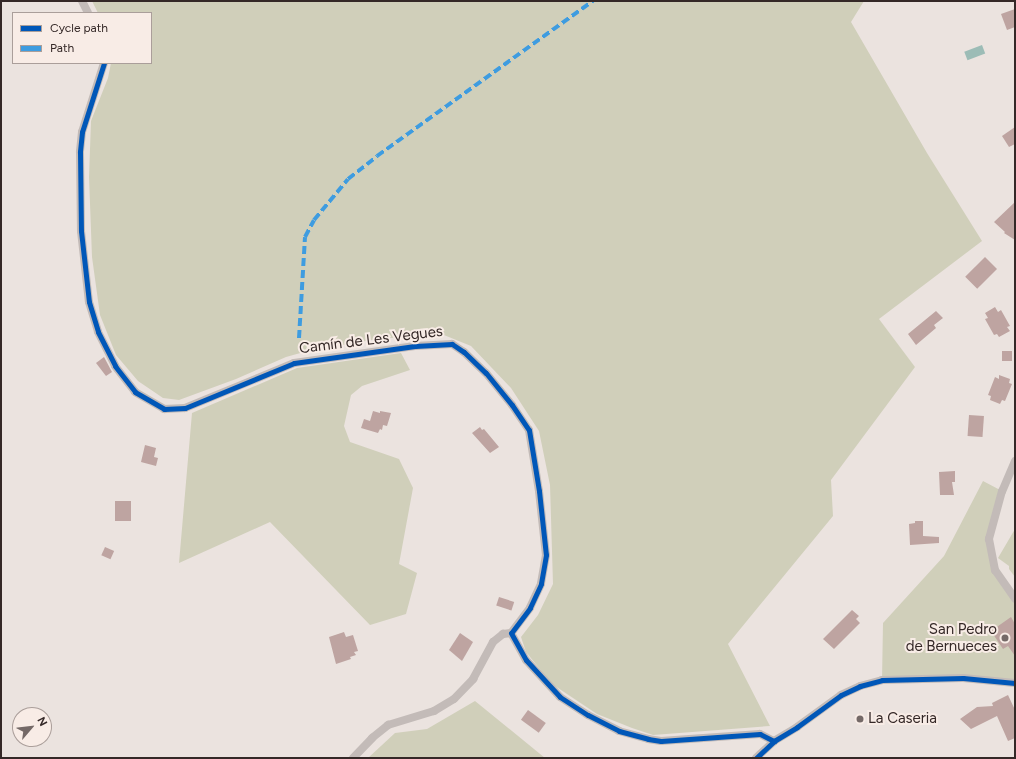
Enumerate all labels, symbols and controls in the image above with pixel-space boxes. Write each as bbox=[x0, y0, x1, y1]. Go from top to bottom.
legend bbox=[12, 12, 152, 64]
text: Cycle path bbox=[50, 21, 108, 35]
text: Path bbox=[50, 41, 74, 55]
street label: Camín de Les Vegues bbox=[298, 322, 444, 358]
place label: San Pedro de Bernueces bbox=[906, 620, 997, 655]
marker: San Pedro de Bernueces bbox=[1000, 633, 1010, 643]
north arrow bbox=[12, 707, 52, 747]
place label: La Caseria bbox=[868, 710, 937, 728]
marker: La Caseria bbox=[855, 714, 865, 724]
text: N bbox=[34, 715, 50, 728]

